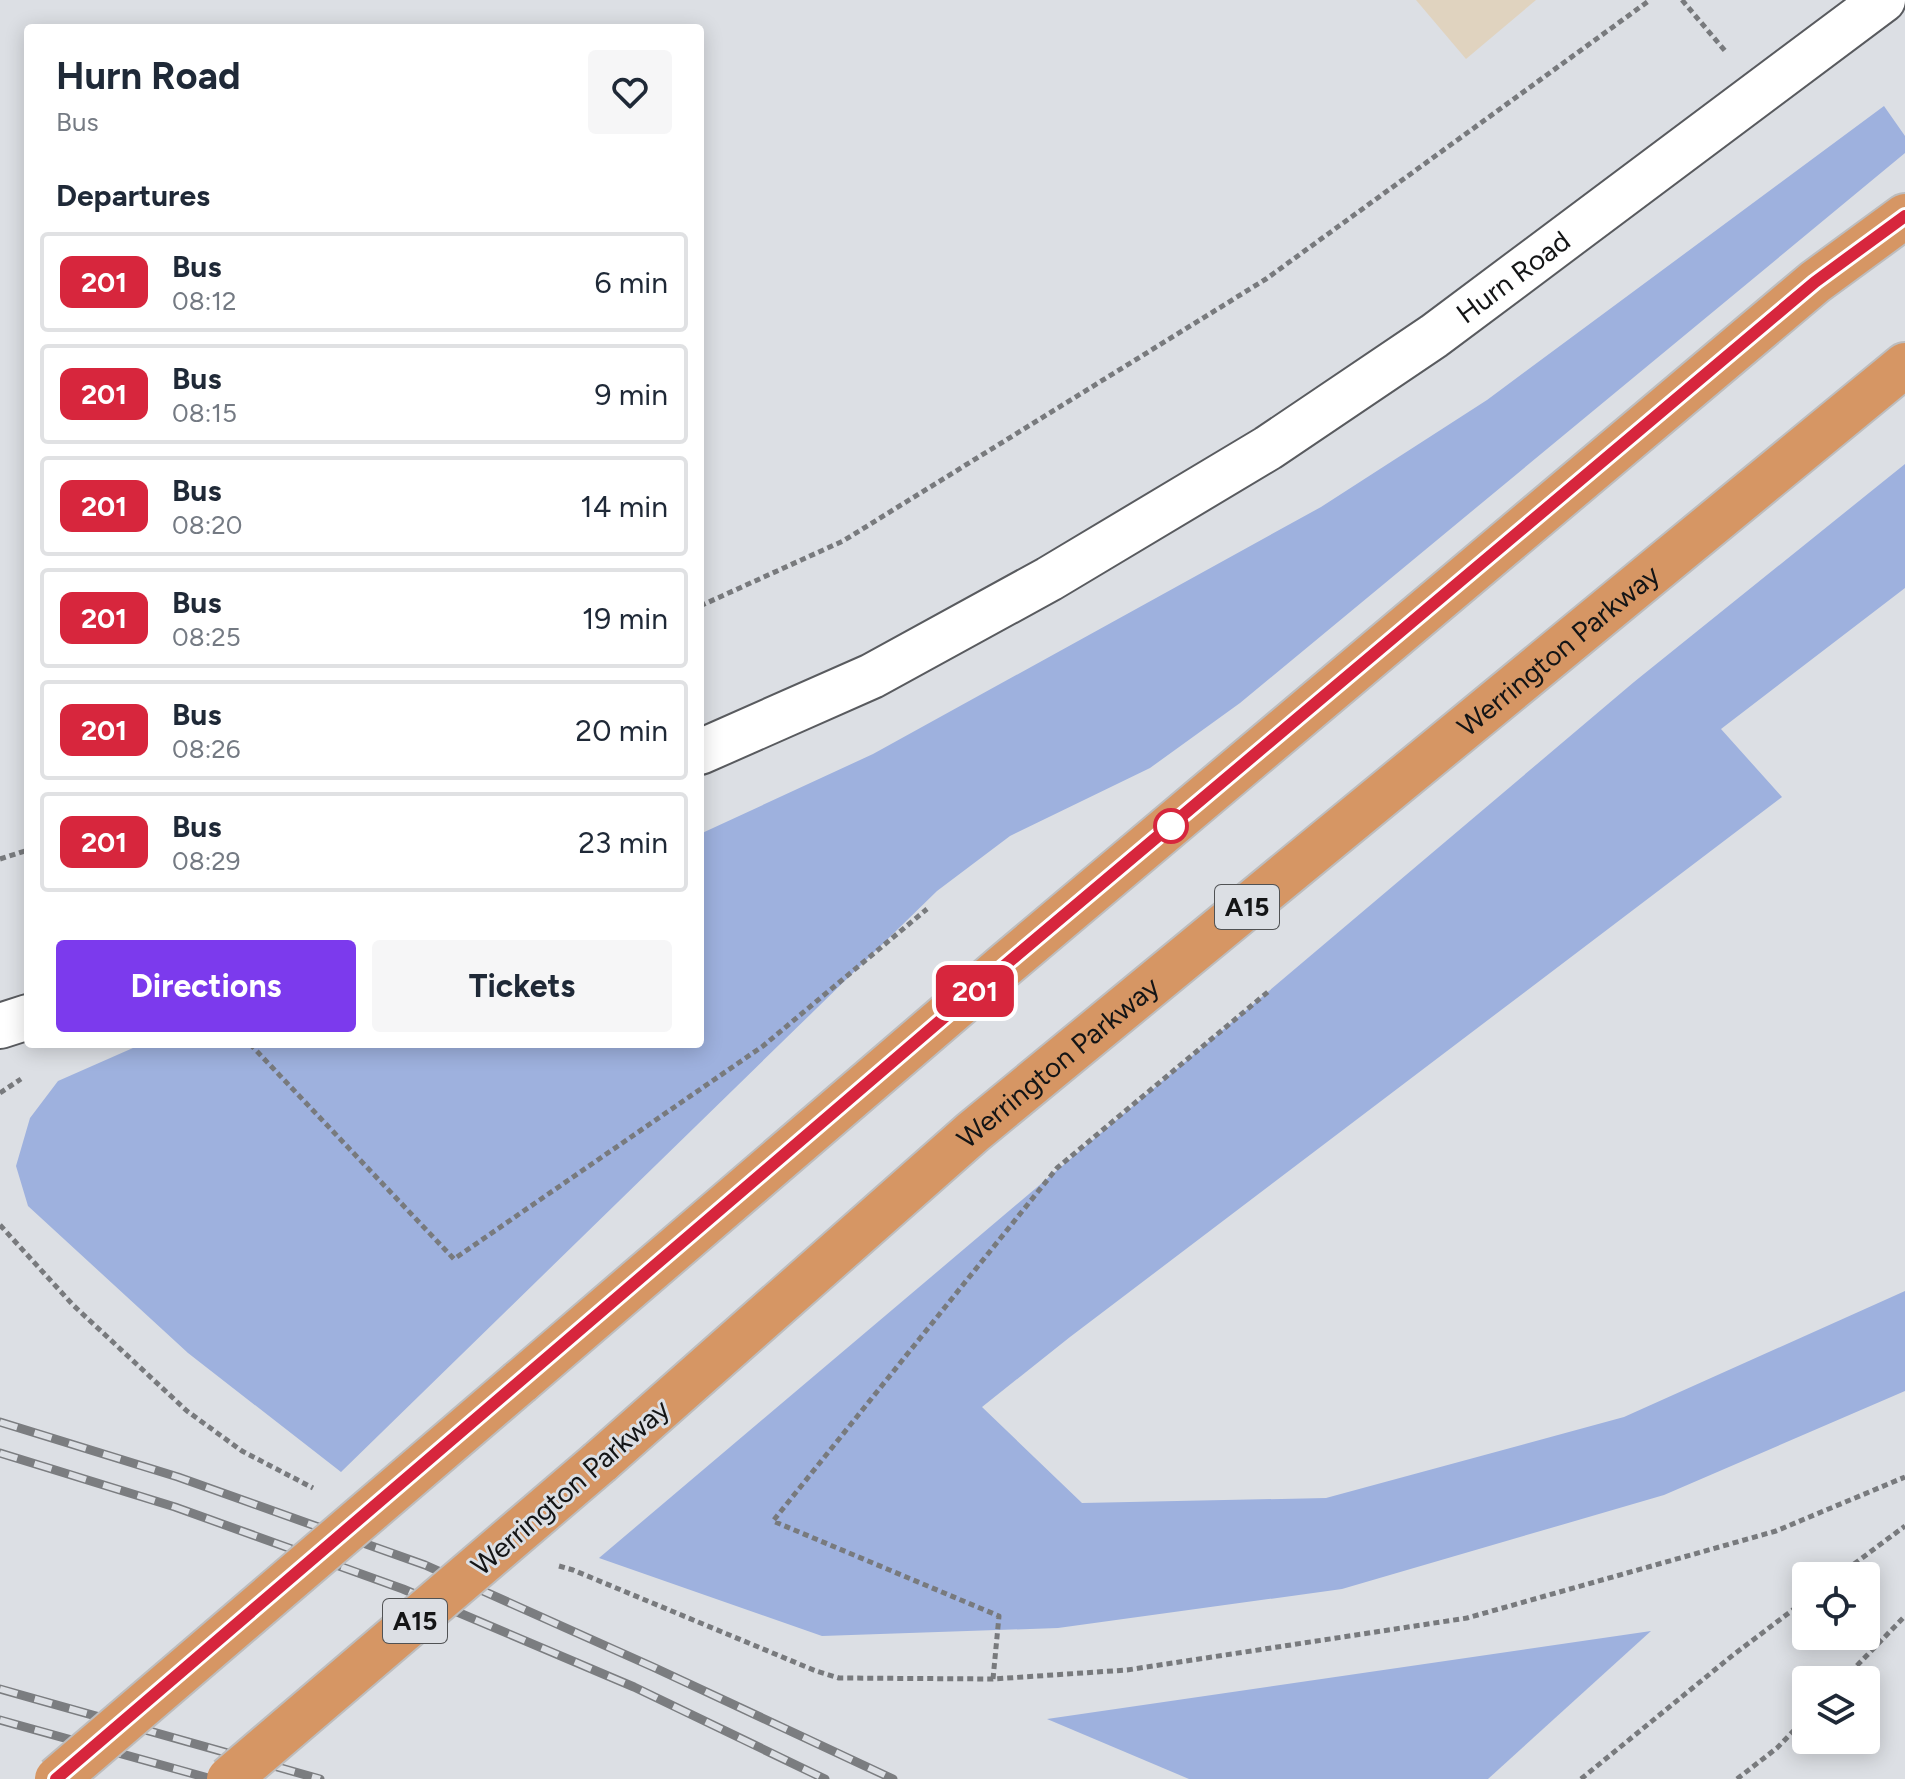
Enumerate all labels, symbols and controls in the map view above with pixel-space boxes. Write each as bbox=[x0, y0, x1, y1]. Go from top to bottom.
button: heart bbox=[588, 50, 672, 134]
text: Hurn Road bbox=[56, 53, 241, 99]
text: Bus bbox=[56, 106, 99, 138]
text: Departures bbox=[56, 177, 210, 214]
street label: Hurn Road bbox=[1450, 223, 1576, 330]
text: Bus bbox=[172, 248, 221, 285]
text: 6 min bbox=[594, 264, 668, 301]
text: 201 bbox=[81, 265, 127, 299]
text: 08:12 bbox=[172, 285, 236, 317]
text: Bus bbox=[172, 360, 221, 397]
text: 9 min bbox=[594, 376, 668, 413]
text: 201 bbox=[81, 377, 127, 411]
text: 08:15 bbox=[172, 397, 237, 429]
text: Bus bbox=[172, 472, 221, 509]
text: 14 min bbox=[580, 488, 668, 525]
text: 201 bbox=[81, 489, 127, 523]
text: 08:20 bbox=[172, 509, 242, 541]
street label: Werrington Parkway bbox=[1450, 557, 1666, 743]
text: Bus bbox=[172, 584, 221, 621]
text: 19 min bbox=[582, 600, 668, 637]
text: 201 bbox=[81, 601, 127, 635]
text: 08:25 bbox=[172, 621, 241, 653]
text: Bus bbox=[172, 696, 221, 733]
text: 20 min bbox=[575, 712, 668, 749]
text: 201 bbox=[81, 713, 127, 747]
text: 08:26 bbox=[172, 733, 240, 765]
text: Bus bbox=[172, 808, 221, 845]
unlabelled marker bbox=[1154, 809, 1188, 843]
text: 23 min bbox=[578, 824, 668, 861]
text: 201 bbox=[81, 825, 127, 859]
text: 08:29 bbox=[172, 845, 240, 877]
road number: A15 bbox=[1215, 885, 1279, 929]
button: Directions bbox=[56, 940, 356, 1032]
button: Tickets bbox=[372, 940, 672, 1032]
line badge: 201 bbox=[929, 965, 1021, 1017]
street label: Werrington Parkway bbox=[950, 969, 1166, 1155]
text: 201 bbox=[952, 974, 998, 1008]
street label: Werrington Parkway bbox=[464, 1392, 676, 1582]
map controls bbox=[1792, 1562, 1880, 1754]
button: locate bbox=[1792, 1562, 1880, 1650]
road number: A15 bbox=[383, 1599, 447, 1643]
button: layers bbox=[1792, 1666, 1880, 1754]

